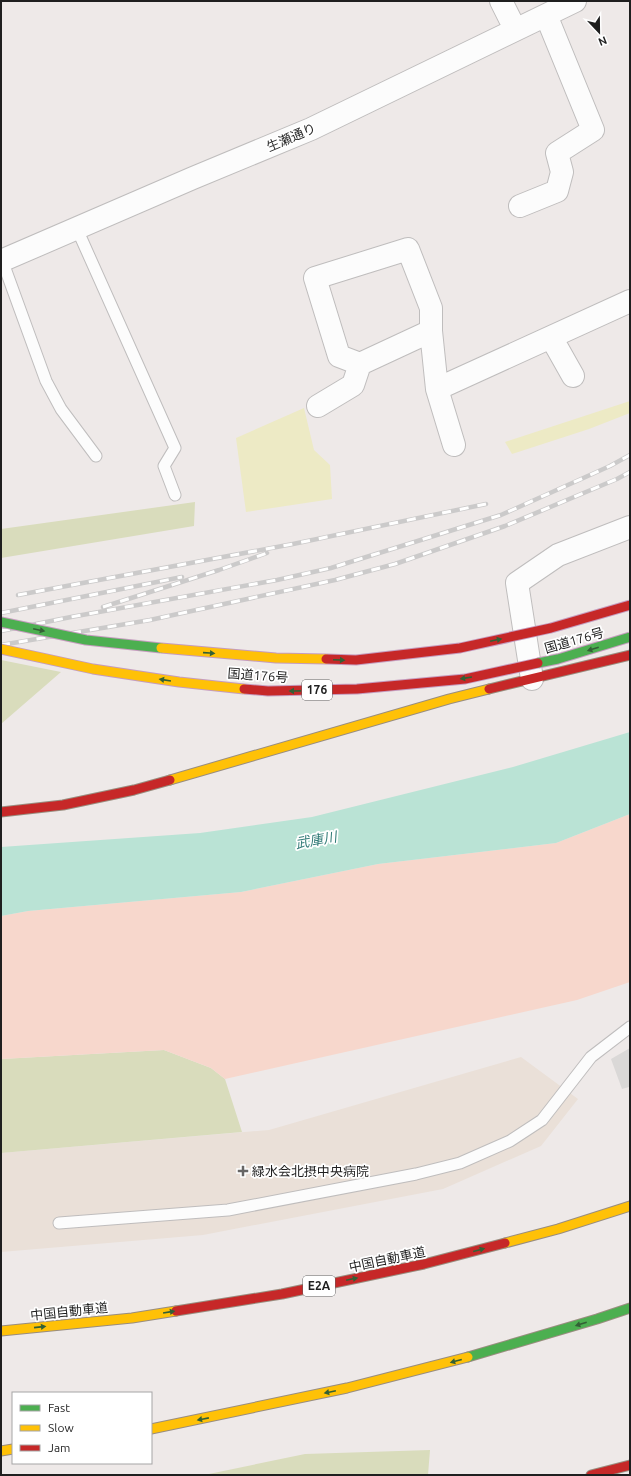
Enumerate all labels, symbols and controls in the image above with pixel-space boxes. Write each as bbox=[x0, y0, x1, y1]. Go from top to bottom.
north arrow bbox=[579, 12, 619, 52]
text: N bbox=[597, 34, 609, 48]
street label: 生瀬通り bbox=[264, 120, 318, 154]
street label: 国道176号 bbox=[543, 625, 605, 655]
one-way arrow bbox=[33, 627, 45, 633]
one-way arrow bbox=[489, 637, 502, 643]
one-way arrow bbox=[586, 646, 598, 652]
one-way arrow bbox=[203, 650, 215, 657]
one-way arrow bbox=[333, 657, 346, 663]
street label: 国道176号 bbox=[227, 666, 289, 684]
one-way arrow bbox=[460, 675, 472, 681]
one-way arrow bbox=[159, 677, 172, 683]
road number: 176 bbox=[302, 680, 332, 700]
one-way arrow bbox=[288, 688, 301, 694]
water label: 武庫川 bbox=[294, 828, 340, 852]
place label: 緑水会北摂中央病院 bbox=[252, 1164, 369, 1178]
marker: 緑水会北摂中央病院 bbox=[237, 1165, 249, 1177]
street label: 中国自動車道 bbox=[347, 1244, 427, 1274]
one-way arrow bbox=[473, 1247, 485, 1253]
road number: E2A bbox=[303, 1276, 335, 1296]
one-way arrow bbox=[346, 1276, 358, 1282]
street label: 中国自動車道 bbox=[29, 1300, 109, 1322]
one-way arrow bbox=[163, 1309, 175, 1315]
one-way arrow bbox=[574, 1321, 586, 1327]
one-way arrow bbox=[34, 1324, 46, 1330]
one-way arrow bbox=[450, 1358, 462, 1364]
one-way arrow bbox=[324, 1389, 336, 1395]
legend bbox=[12, 1392, 152, 1464]
text: Fast bbox=[48, 1401, 70, 1414]
one-way arrow bbox=[197, 1416, 209, 1422]
text: Slow bbox=[48, 1421, 74, 1434]
text: Jam bbox=[48, 1441, 70, 1454]

